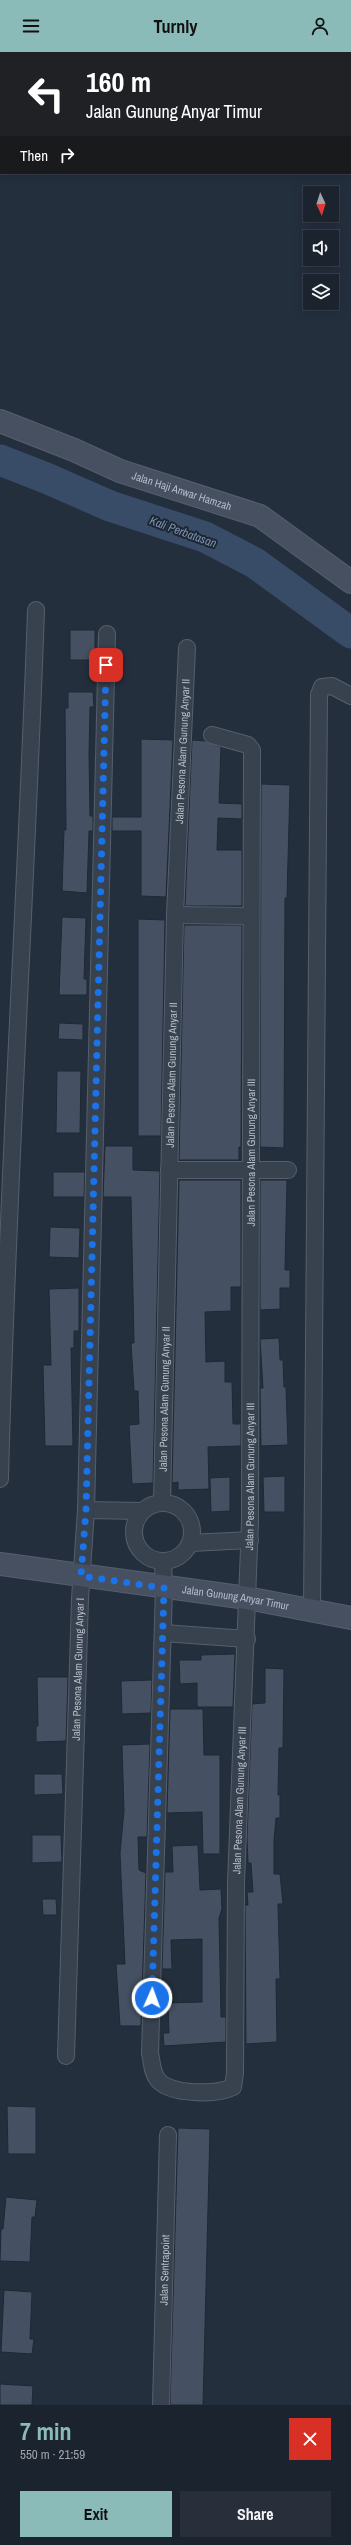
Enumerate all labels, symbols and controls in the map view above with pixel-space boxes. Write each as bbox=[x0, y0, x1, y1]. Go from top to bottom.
text: Turnly bbox=[153, 14, 198, 39]
icon: menu bbox=[20, 15, 42, 37]
icon: person bbox=[309, 15, 331, 37]
text: 160 m bbox=[86, 63, 151, 101]
icon: left bbox=[20, 68, 72, 120]
text: Jalan Gunung Anyar Timur bbox=[86, 99, 262, 124]
icon: right bbox=[56, 144, 78, 166]
text: Then bbox=[20, 145, 48, 166]
north arrow bbox=[303, 186, 339, 222]
map controls bbox=[303, 186, 339, 310]
button: sound bbox=[303, 230, 339, 266]
button: layers bbox=[303, 274, 339, 310]
street label: Jalan Haji Anwar Hamzah bbox=[130, 468, 233, 513]
water label: Kali Perbatasan bbox=[147, 513, 219, 551]
pin bbox=[89, 648, 123, 682]
icon: arrive bbox=[95, 654, 117, 676]
street label: Jalan Pesona Alam Gunung Anyar II bbox=[172, 678, 193, 824]
street label: Jalan Pesona Alam Gunung Anyar II bbox=[163, 1002, 180, 1148]
street label: Jalan Pesona Alam Gunung Anyar III bbox=[244, 1079, 258, 1226]
street label: Jalan Pesona Alam Gunung Anyar II bbox=[156, 1326, 173, 1472]
street label: Jalan Pesona Alam Gunung Anyar III bbox=[242, 1403, 257, 1551]
street label: Jalan Gunung Anyar Timur bbox=[181, 1582, 290, 1613]
street label: Jalan Pesona Alam Gunung Anyar I bbox=[69, 1598, 87, 1741]
street label: Jalan Pesona Alam Gunung Anyar III bbox=[229, 1726, 249, 1874]
position arrow bbox=[131, 1977, 173, 2019]
street label: Jalan Sentrapoint bbox=[157, 2234, 172, 2306]
text: 7 min bbox=[20, 2415, 71, 2447]
button: close bbox=[289, 2418, 331, 2460]
text: 550 m · 21:59 bbox=[20, 2446, 85, 2463]
button: Exit bbox=[20, 2491, 172, 2537]
button: Share bbox=[180, 2491, 331, 2537]

